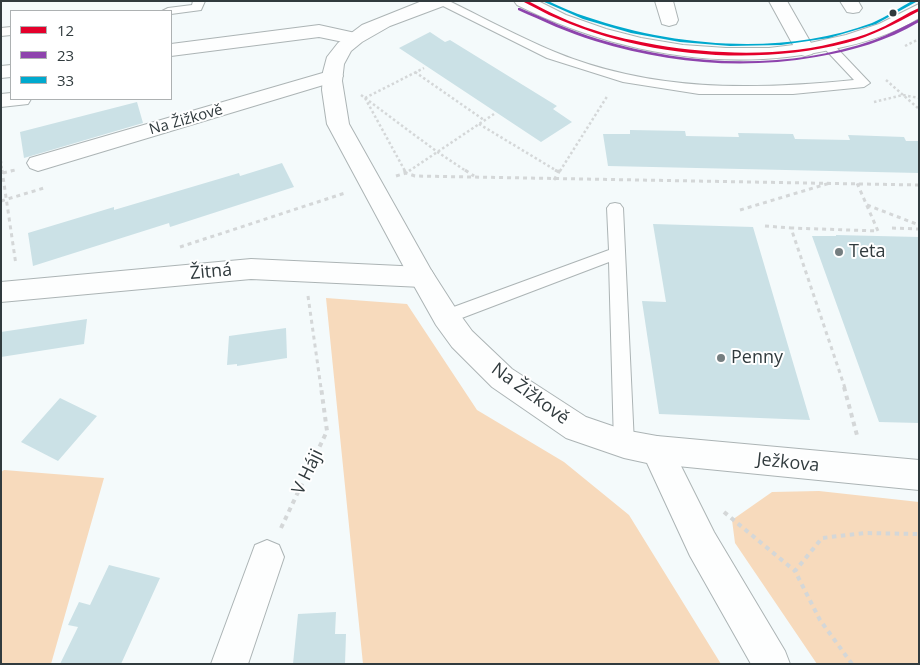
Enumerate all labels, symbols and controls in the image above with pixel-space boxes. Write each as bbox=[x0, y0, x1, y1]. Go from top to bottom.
unlabelled marker bbox=[888, 8, 898, 18]
legend bbox=[10, 10, 172, 100]
text: 12 bbox=[57, 20, 74, 40]
text: 23 bbox=[57, 45, 74, 65]
text: 33 bbox=[57, 70, 74, 90]
street label: Na Žižkově bbox=[147, 101, 225, 139]
place label: Teta bbox=[849, 241, 885, 263]
marker: Teta bbox=[833, 246, 845, 258]
street label: Žitná bbox=[189, 259, 233, 285]
place label: Penny bbox=[731, 347, 783, 369]
marker: Penny bbox=[715, 352, 727, 364]
street label: Na Žižkově bbox=[487, 359, 573, 429]
street label: V Háji bbox=[288, 446, 328, 498]
street label: Ježkova bbox=[756, 449, 820, 477]

